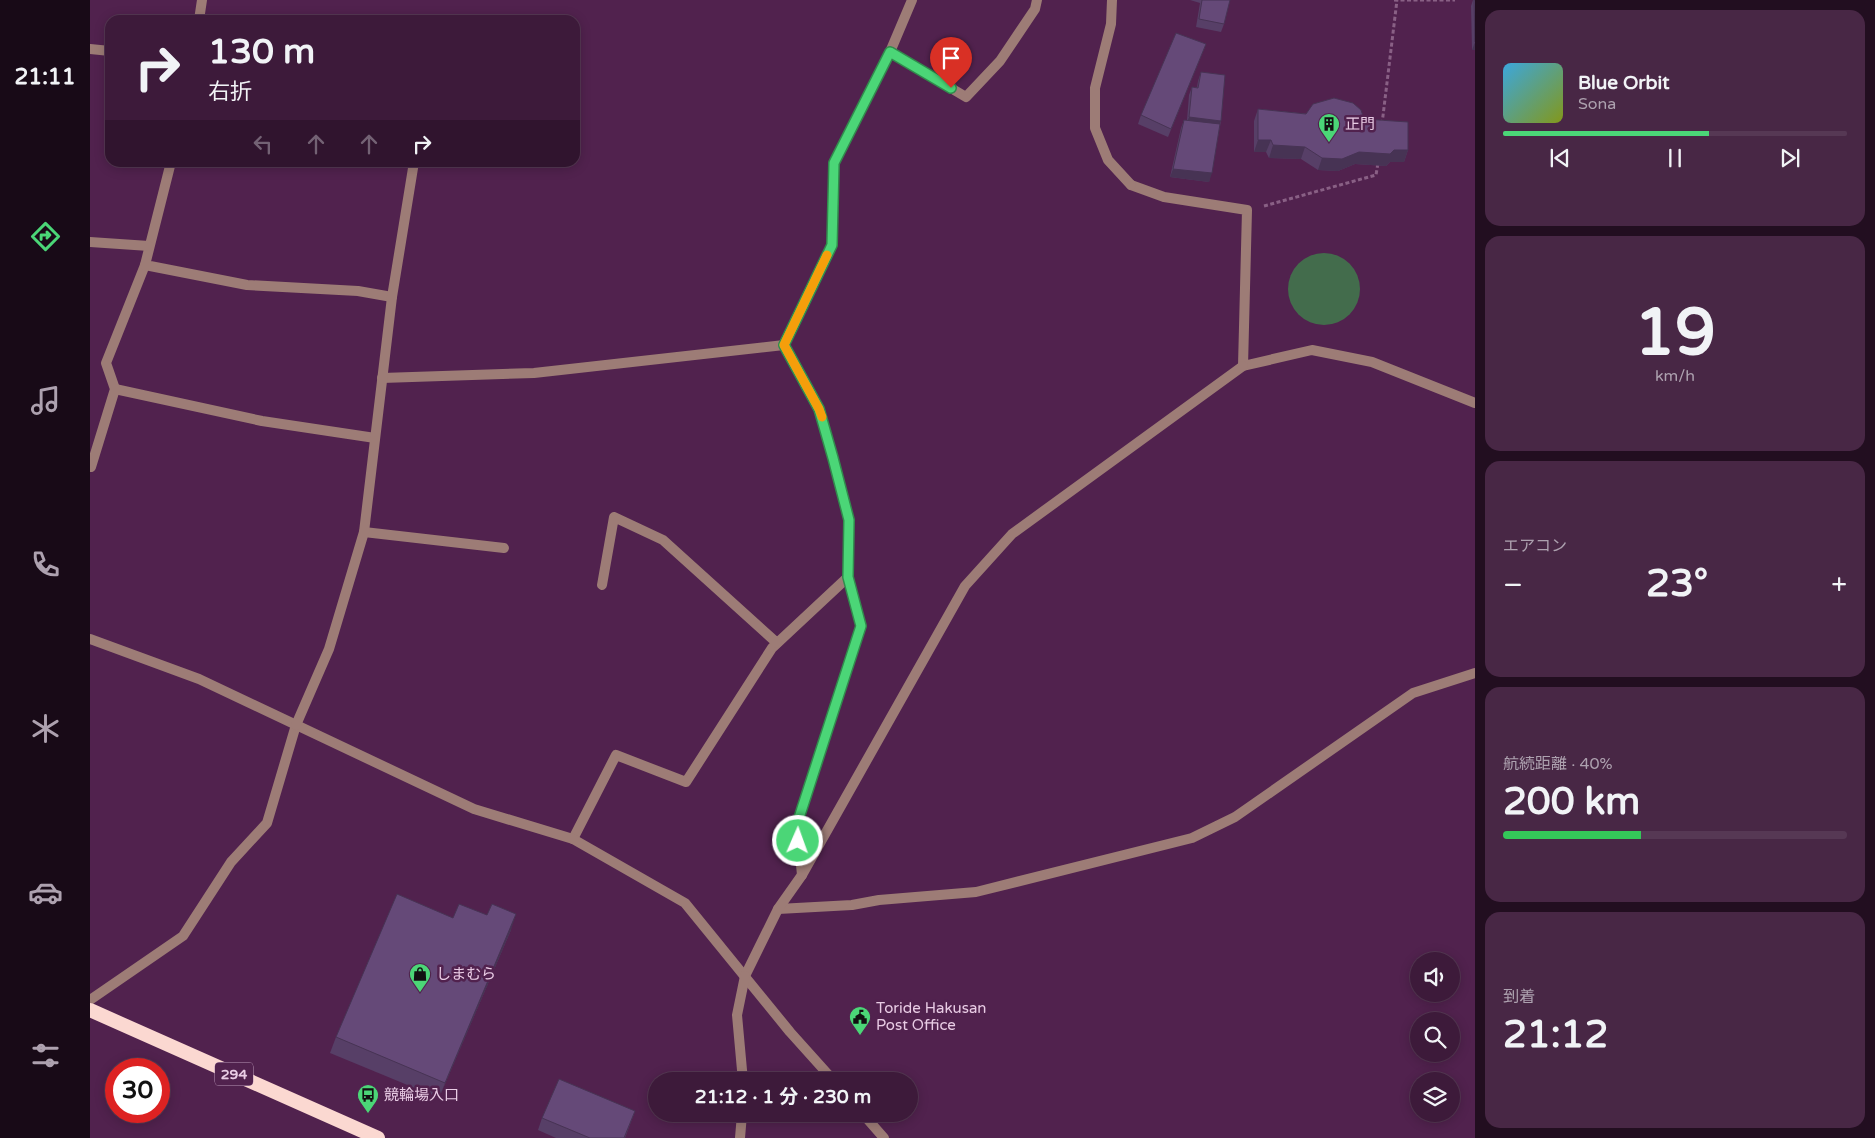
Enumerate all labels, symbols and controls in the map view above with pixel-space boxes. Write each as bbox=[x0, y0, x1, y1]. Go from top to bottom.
text: 130 m bbox=[208, 31, 315, 73]
icon: right bbox=[125, 35, 190, 100]
pin bbox=[930, 37, 972, 88]
icon: arrive bbox=[937, 44, 965, 72]
text: 21:11 bbox=[15, 64, 75, 90]
text: Blue Orbit bbox=[1578, 72, 1670, 94]
text: 右折 bbox=[208, 79, 252, 105]
text: Sona bbox=[1578, 94, 1616, 114]
building icon: 正門 bbox=[1317, 112, 1341, 143]
place label: 正門 bbox=[1345, 115, 1375, 133]
icon: left bbox=[249, 130, 277, 158]
icon: ahead bbox=[302, 130, 330, 158]
icon: ahead bbox=[355, 130, 383, 158]
icon: right bbox=[408, 130, 436, 158]
icon: previous bbox=[1546, 144, 1574, 172]
icon: pause bbox=[1661, 144, 1689, 172]
icon: next bbox=[1776, 144, 1804, 172]
icon: directions bbox=[28, 219, 63, 254]
text: 19 bbox=[1634, 294, 1716, 373]
text: km/h bbox=[1655, 366, 1695, 386]
icon: music bbox=[28, 383, 63, 418]
text: エアコン bbox=[1503, 536, 1567, 556]
icon: phone bbox=[28, 547, 63, 582]
text: 23° bbox=[1646, 561, 1708, 607]
text: − bbox=[1503, 568, 1523, 602]
text: + bbox=[1831, 568, 1847, 602]
icon: climate bbox=[28, 711, 63, 746]
text: 航続距離 · 40% bbox=[1503, 754, 1613, 774]
text: 200 km bbox=[1503, 779, 1640, 825]
position arrow bbox=[771, 814, 823, 866]
icon: car bbox=[28, 875, 63, 910]
map controls bbox=[1410, 952, 1460, 1122]
button: sound bbox=[1410, 952, 1460, 1002]
shop icon: しまむら bbox=[408, 962, 432, 993]
place label: しまむら bbox=[436, 965, 496, 983]
text: 到着 bbox=[1503, 987, 1535, 1007]
place label: Toride Hakusan Post Office bbox=[876, 999, 986, 1034]
public building icon: Toride Hakusan Post Office bbox=[848, 1005, 872, 1036]
button: search bbox=[1410, 1012, 1460, 1062]
text: 21:12 bbox=[1503, 1012, 1608, 1058]
icon: filters bbox=[28, 1038, 63, 1073]
speed limit sign: 30 bbox=[105, 1058, 170, 1123]
road number: 294 bbox=[215, 1062, 253, 1086]
button: layers bbox=[1410, 1072, 1460, 1122]
bus stop icon: 競輪場入口 bbox=[356, 1083, 380, 1114]
place label: 競輪場入口 bbox=[384, 1086, 459, 1104]
text: 21:12 · 1 分 · 230 m bbox=[695, 1086, 871, 1108]

